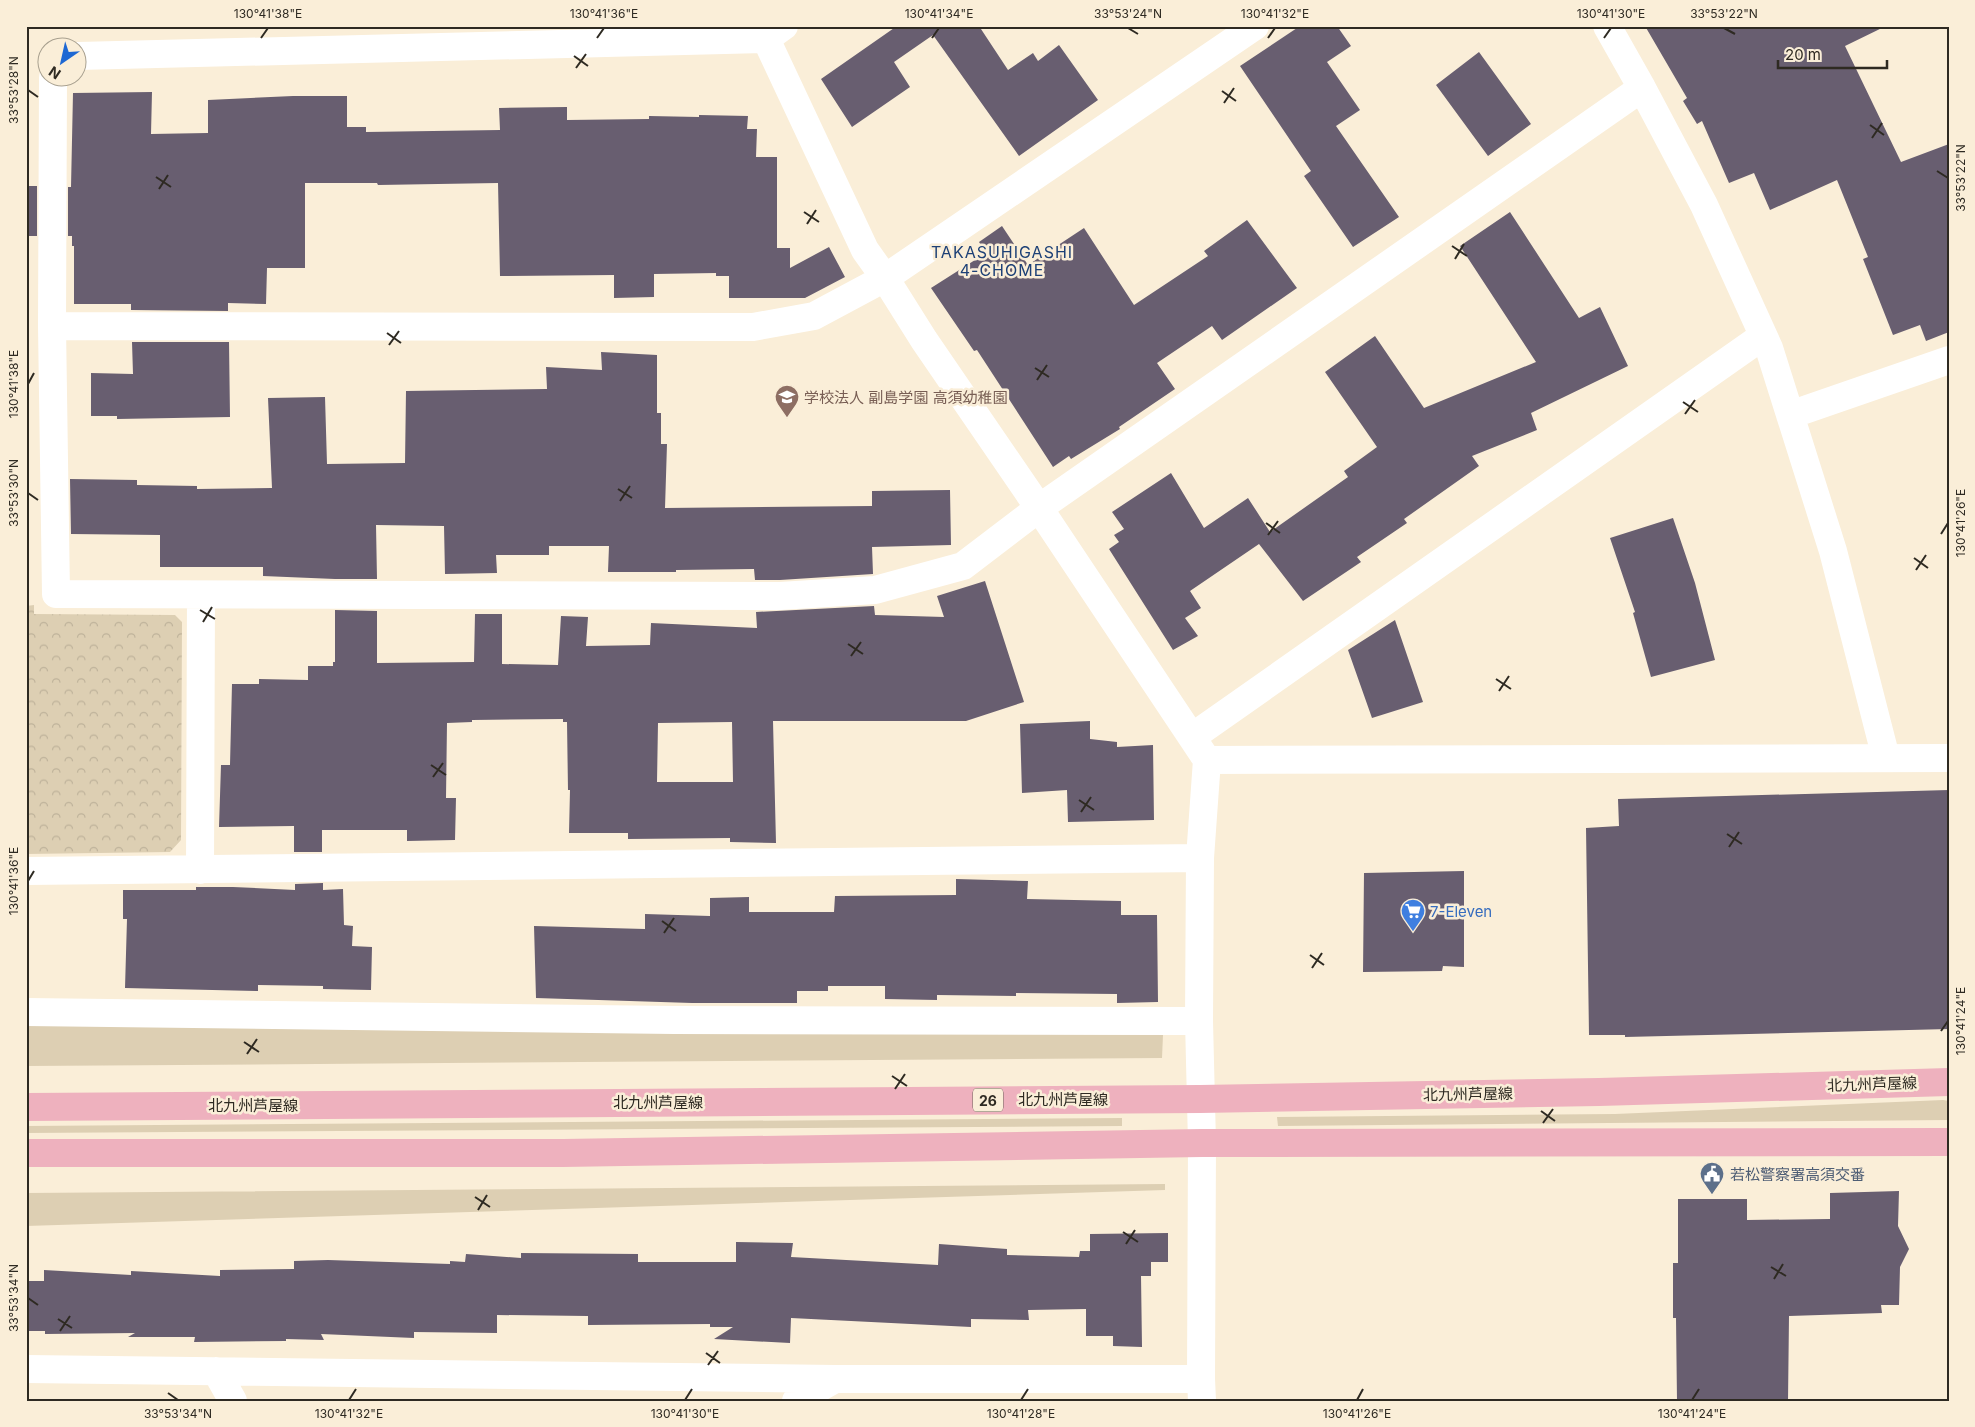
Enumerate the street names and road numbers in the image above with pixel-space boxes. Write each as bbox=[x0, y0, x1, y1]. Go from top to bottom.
street label: 北九州芦屋線 bbox=[1827, 1073, 1917, 1095]
street label: 北九州芦屋線 bbox=[1423, 1084, 1513, 1104]
road number: 26 bbox=[973, 1088, 1003, 1112]
street label: 北九州芦屋線 bbox=[1018, 1090, 1108, 1109]
street label: 北九州芦屋線 bbox=[613, 1093, 703, 1112]
street label: 北九州芦屋線 bbox=[208, 1096, 298, 1115]

